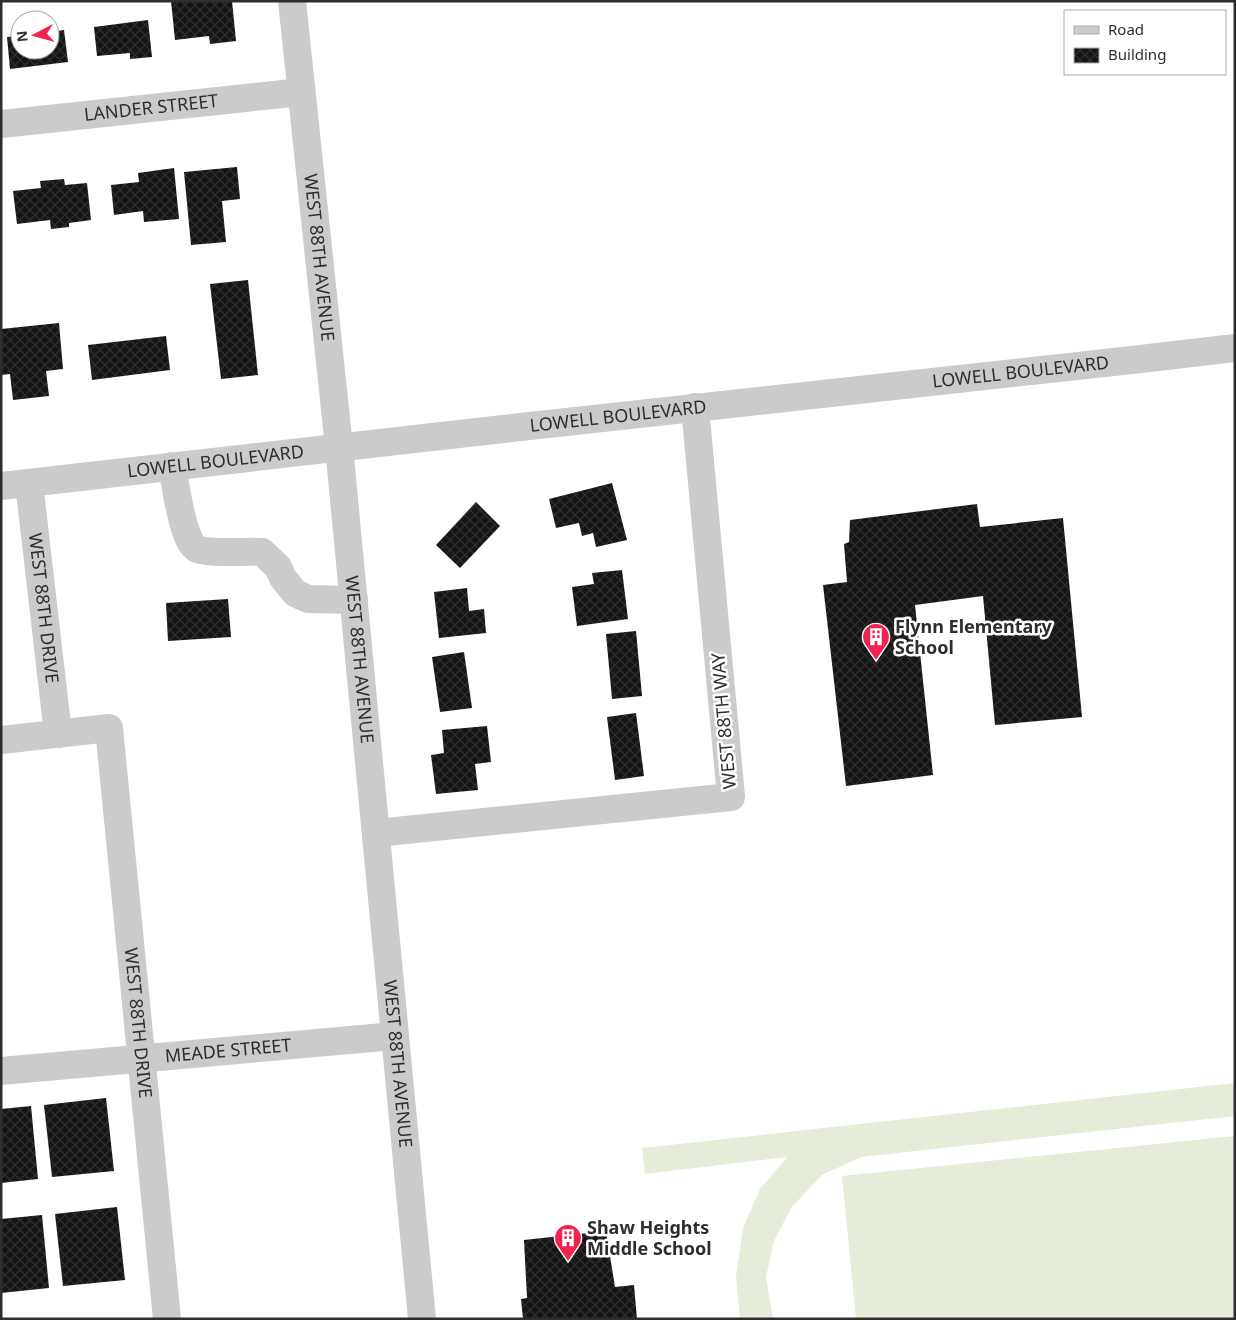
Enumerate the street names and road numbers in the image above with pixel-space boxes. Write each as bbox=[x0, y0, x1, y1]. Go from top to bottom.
street label: LANDER STREET bbox=[83, 88, 219, 126]
street label: WEST 88TH AVENUE bbox=[299, 172, 341, 343]
street label: LOWELL BOULEVARD bbox=[931, 350, 1110, 393]
street label: LOWELL BOULEVARD bbox=[528, 394, 708, 437]
street label: LOWELL BOULEVARD bbox=[126, 439, 305, 483]
street label: WEST 88TH DRIVE bbox=[24, 532, 65, 685]
street label: WEST 88TH AVENUE bbox=[340, 574, 380, 744]
street label: WEST 88TH WAY bbox=[705, 651, 741, 790]
street label: WEST 88TH DRIVE bbox=[120, 946, 158, 1099]
street label: WEST 88TH AVENUE bbox=[379, 979, 419, 1149]
street label: MEADE STREET bbox=[164, 1032, 292, 1067]

